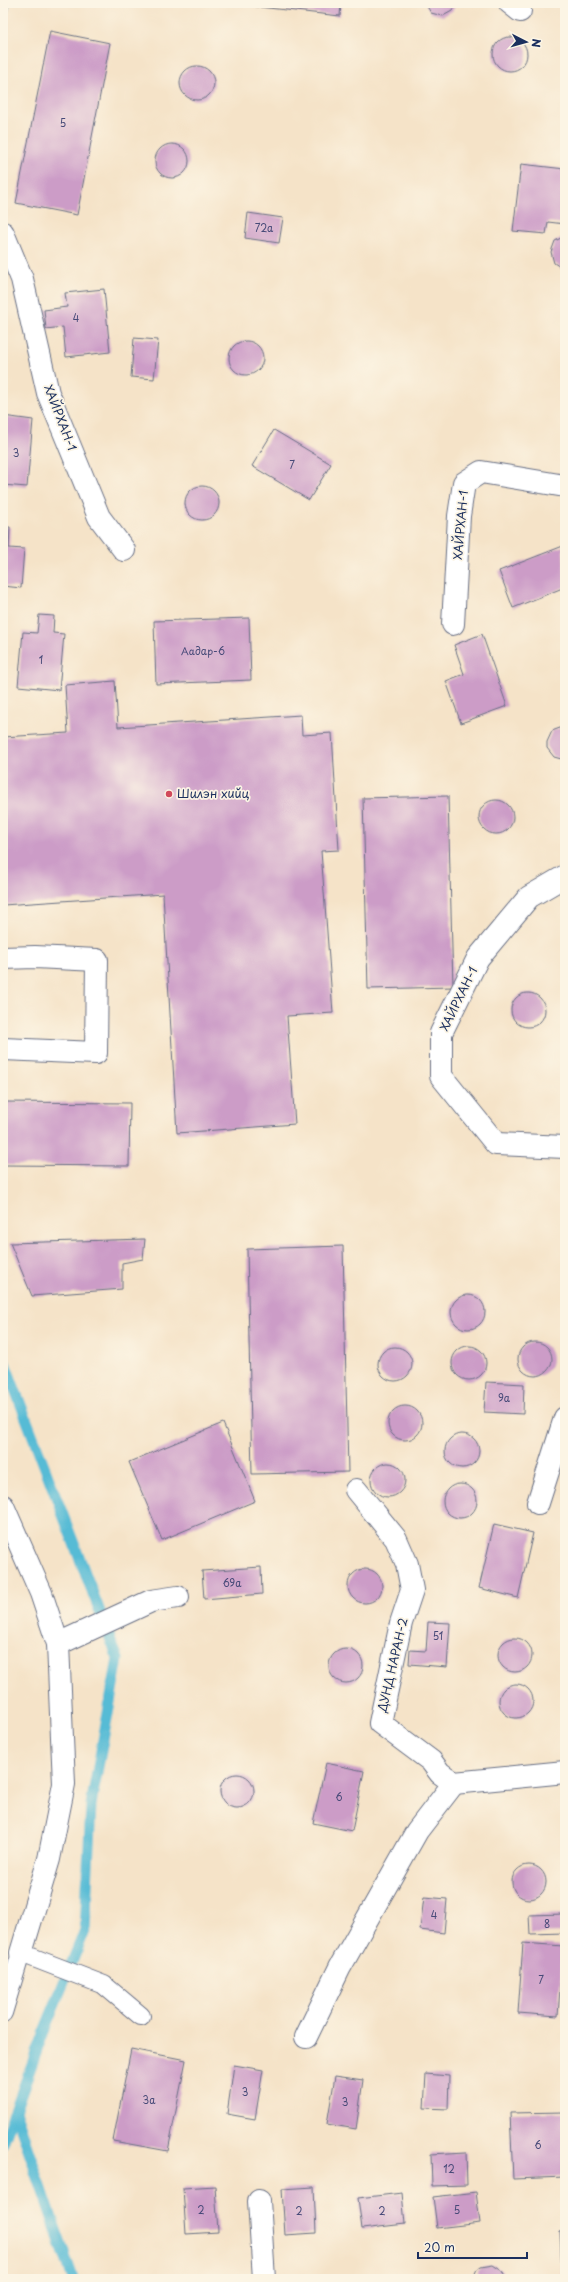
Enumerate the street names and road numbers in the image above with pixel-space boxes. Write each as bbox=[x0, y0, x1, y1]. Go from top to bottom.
street label: ХАЙРХАН-1 bbox=[40, 382, 82, 453]
street label: ХАЙРХАН-1 bbox=[448, 490, 472, 560]
street label: ХАЙРХАН-1 bbox=[435, 963, 481, 1034]
street label: ДУНД НАРАН-2 bbox=[372, 1616, 412, 1715]

